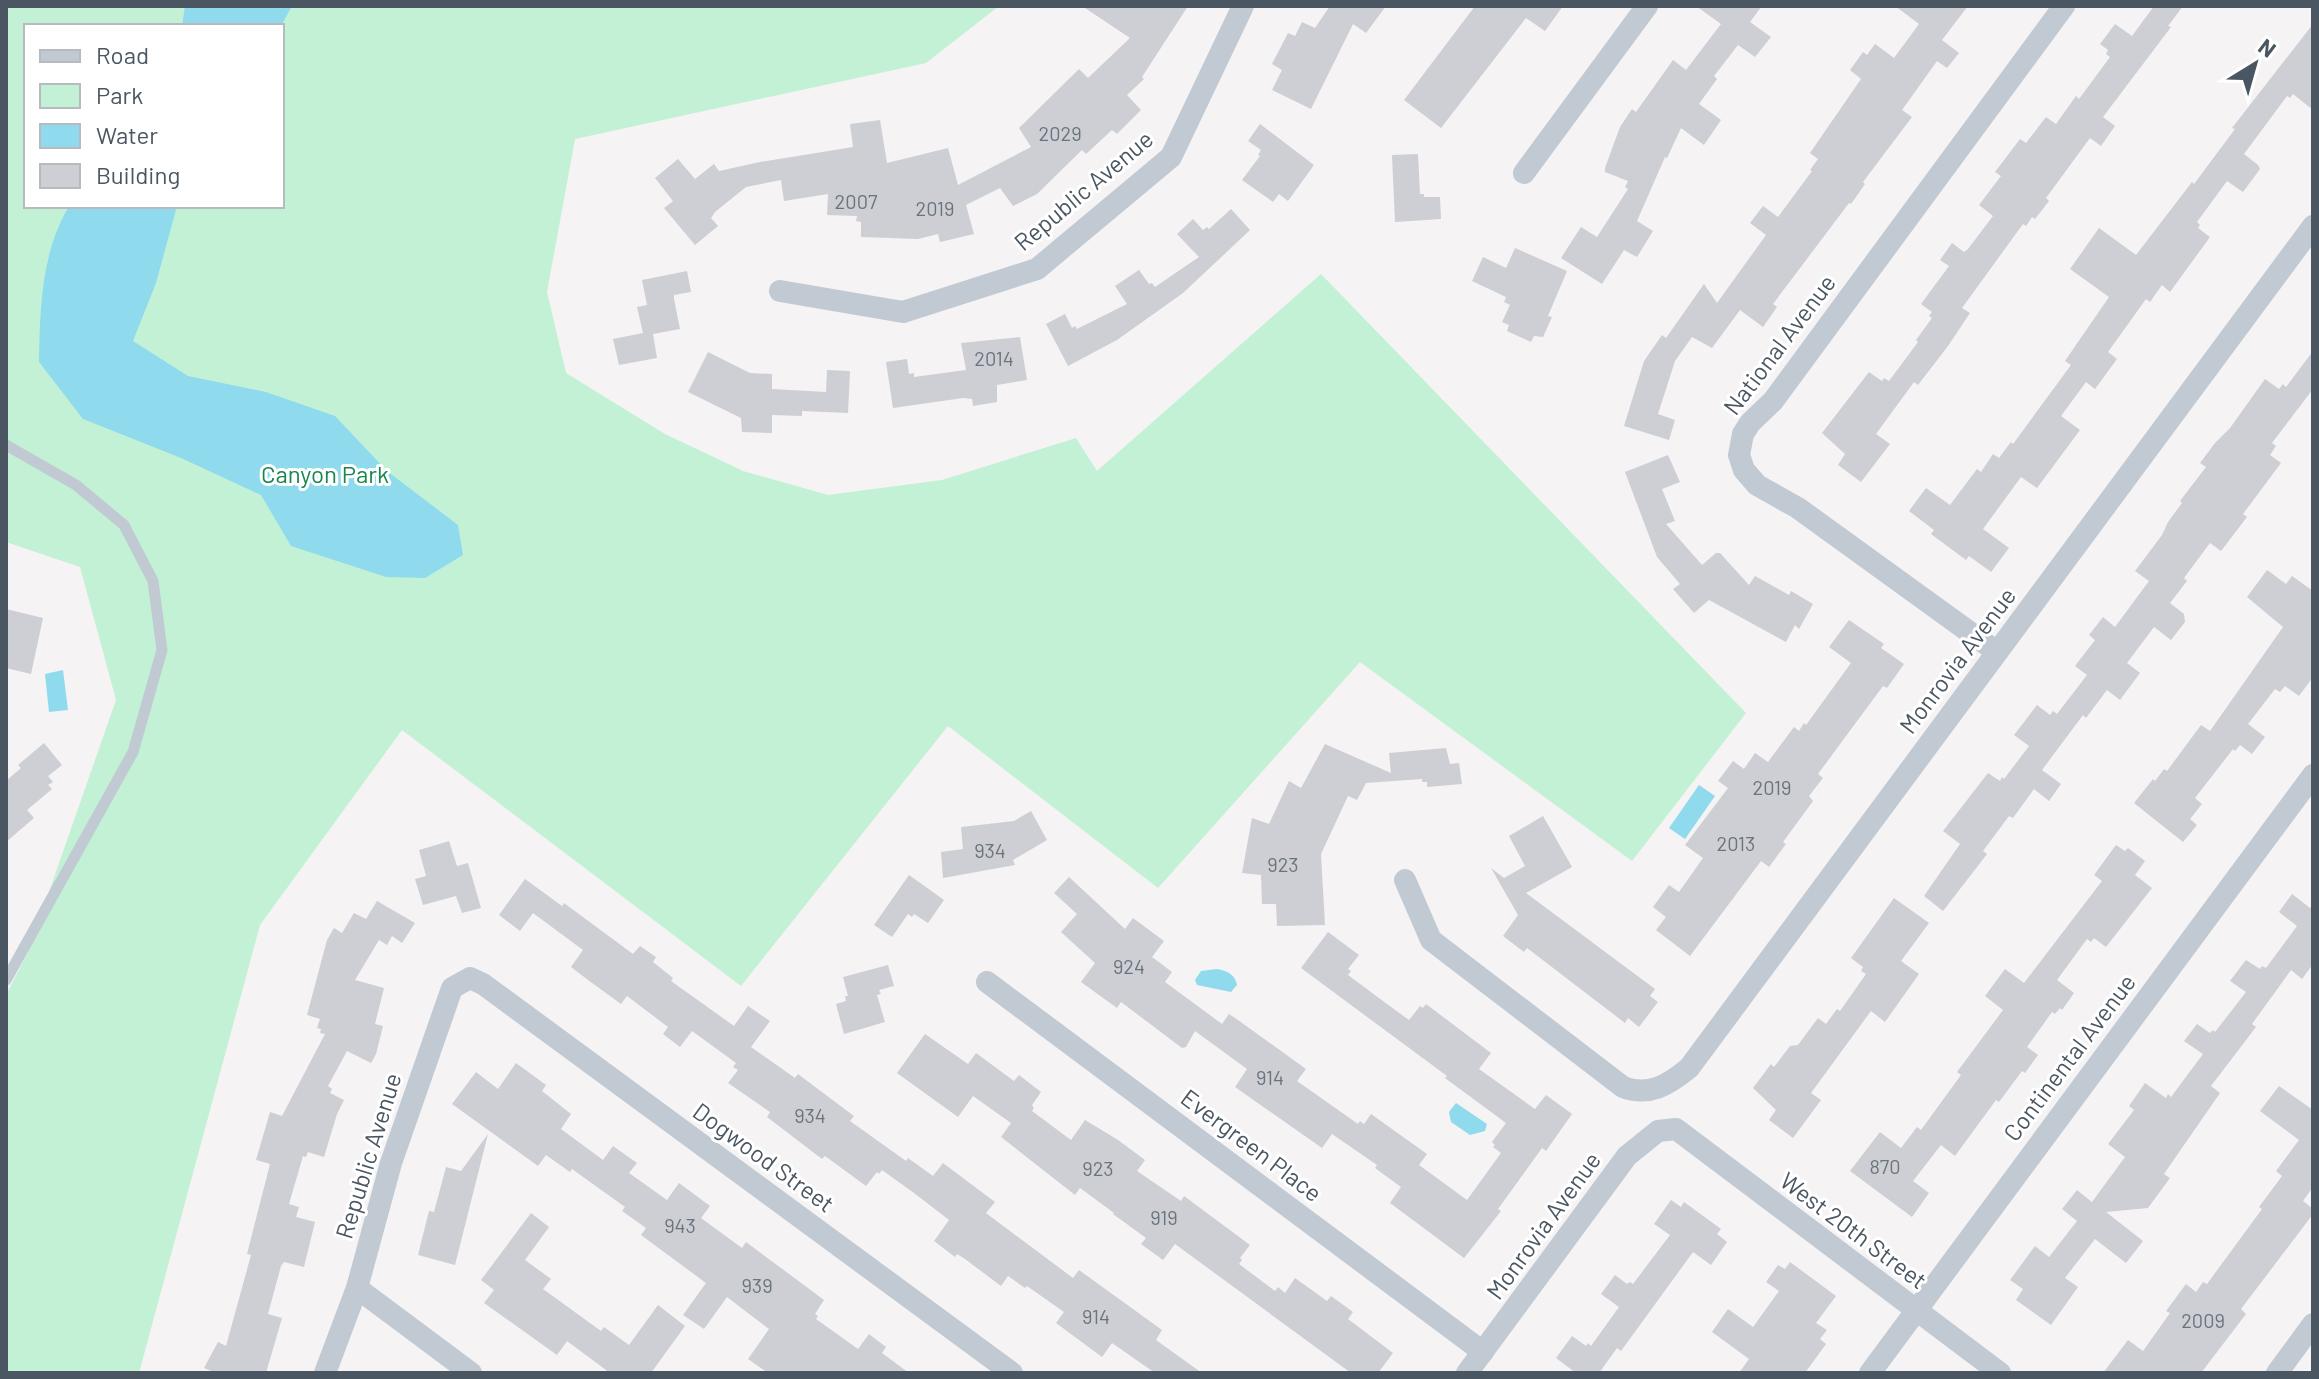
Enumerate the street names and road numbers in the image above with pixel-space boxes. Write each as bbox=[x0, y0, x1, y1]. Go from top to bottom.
street label: Republic Avenue bbox=[1008, 124, 1158, 256]
street label: National Avenue bbox=[1717, 268, 1841, 420]
street label: Monrovia Avenue bbox=[1892, 581, 2021, 739]
street label: Continental Avenue bbox=[1997, 968, 2141, 1146]
street label: Republic Avenue bbox=[329, 1069, 407, 1242]
street label: Evergreen Place bbox=[1176, 1082, 1328, 1207]
street label: Dogwood Street bbox=[688, 1096, 840, 1218]
street label: Monrovia Avenue bbox=[1480, 1146, 1606, 1305]
street label: West 20th Street bbox=[1775, 1165, 1933, 1294]

